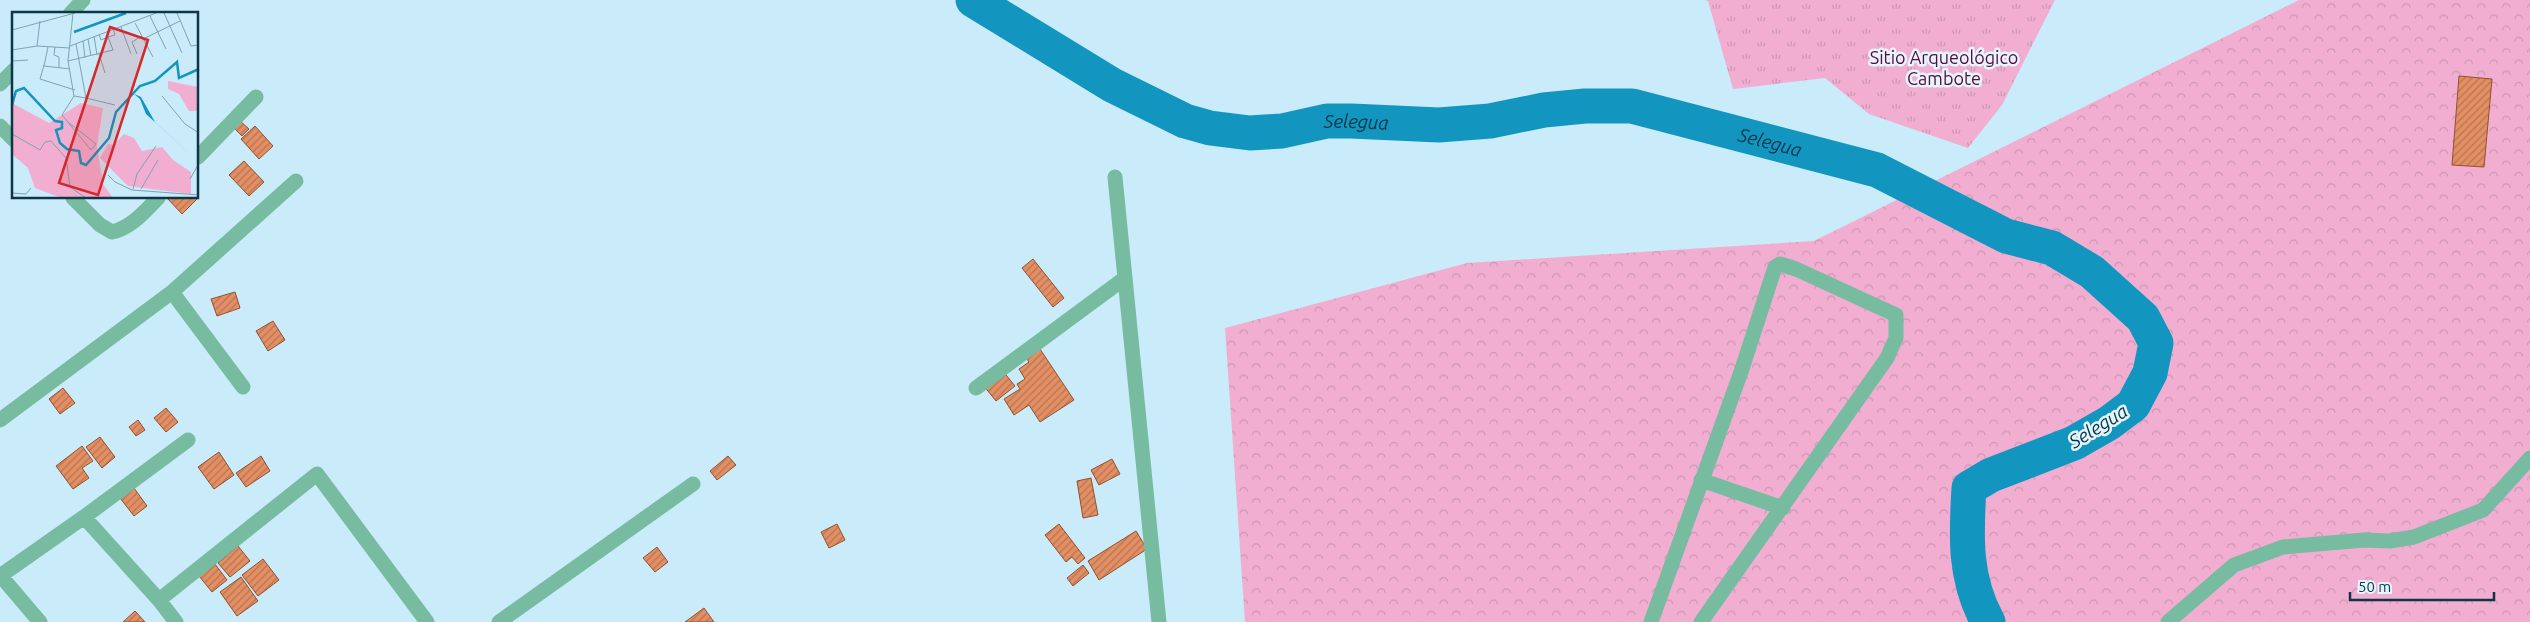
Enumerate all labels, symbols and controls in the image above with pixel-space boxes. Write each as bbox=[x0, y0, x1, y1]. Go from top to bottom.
inset map bbox=[12, 12, 199, 199]
park label: Sitio Arqueológico Cambote bbox=[1870, 47, 2018, 88]
water label: Selegua bbox=[1323, 110, 1389, 134]
water label: Selegua bbox=[1735, 123, 1804, 161]
water label: Selegua bbox=[2064, 400, 2131, 453]
scale bar bbox=[2350, 570, 2494, 602]
text: 50 m bbox=[2358, 578, 2391, 595]

